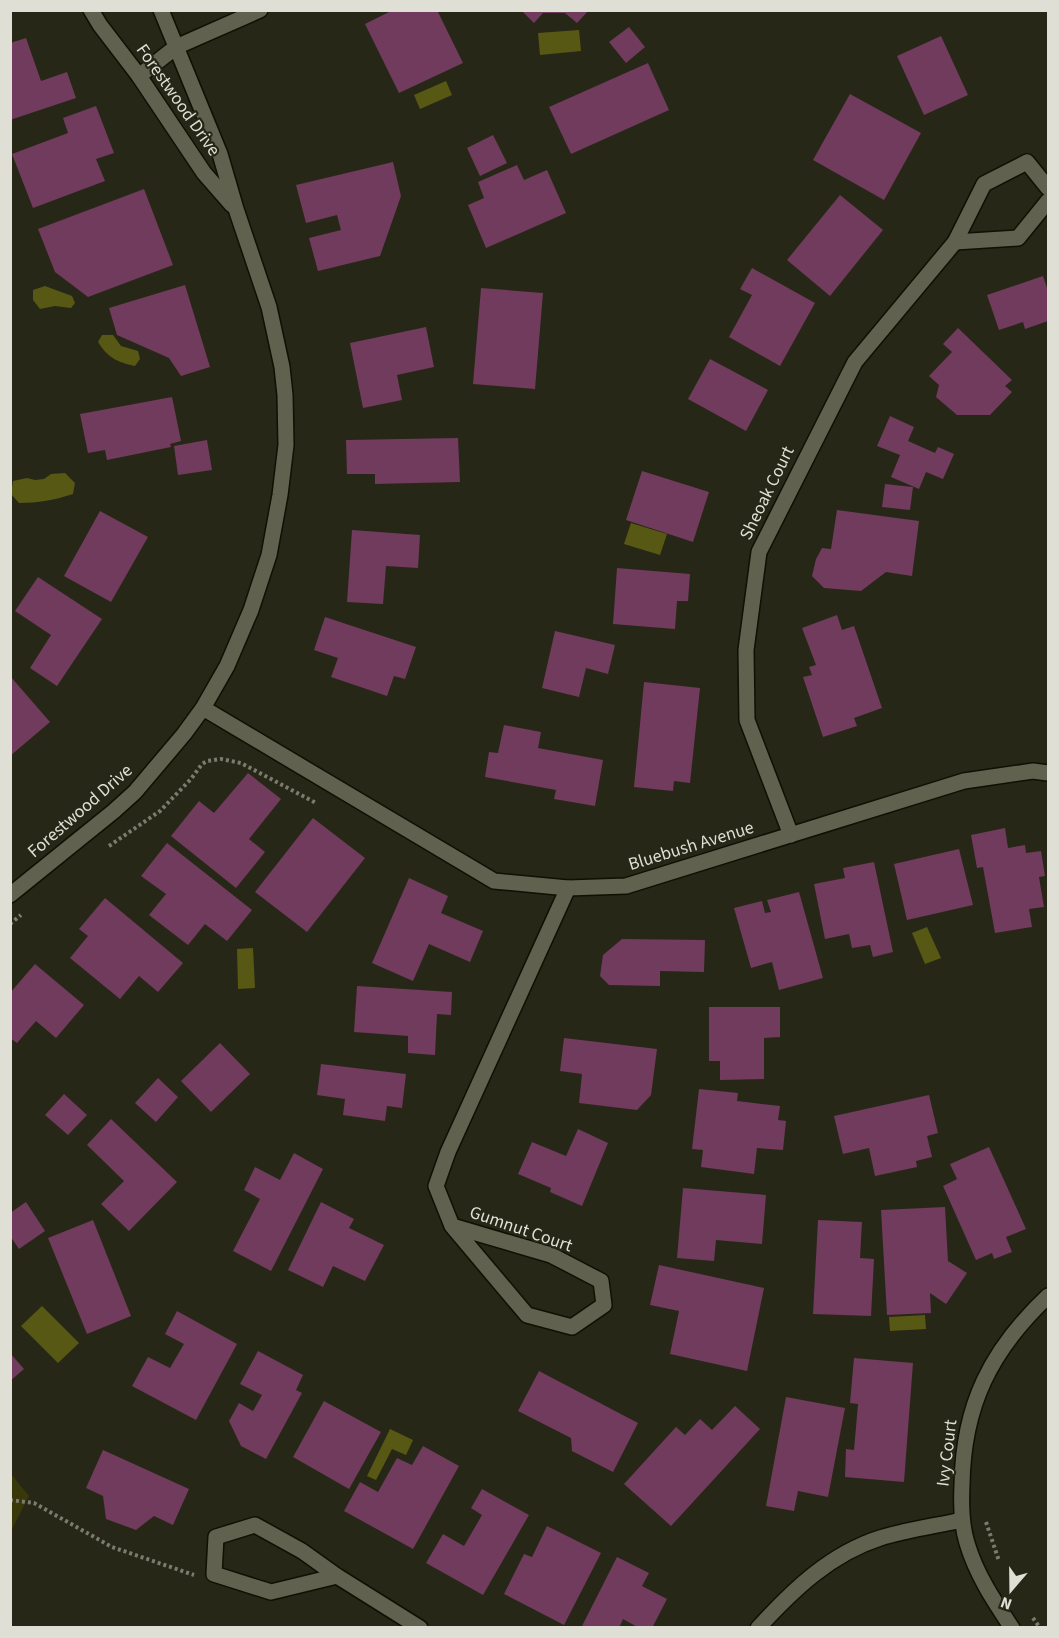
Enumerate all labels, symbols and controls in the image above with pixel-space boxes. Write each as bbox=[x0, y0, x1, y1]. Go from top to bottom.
street label: Forestwood Drive bbox=[130, 39, 226, 161]
street label: Sheoak Court bbox=[734, 442, 800, 544]
street label: Forestwood Drive bbox=[22, 758, 138, 864]
street label: Bluebush Avenue bbox=[625, 815, 757, 877]
street label: Gumnut Court bbox=[466, 1200, 576, 1258]
street label: Ivy Court bbox=[930, 1418, 964, 1488]
north arrow bbox=[981, 1560, 1041, 1620]
text: N bbox=[997, 1591, 1015, 1615]

